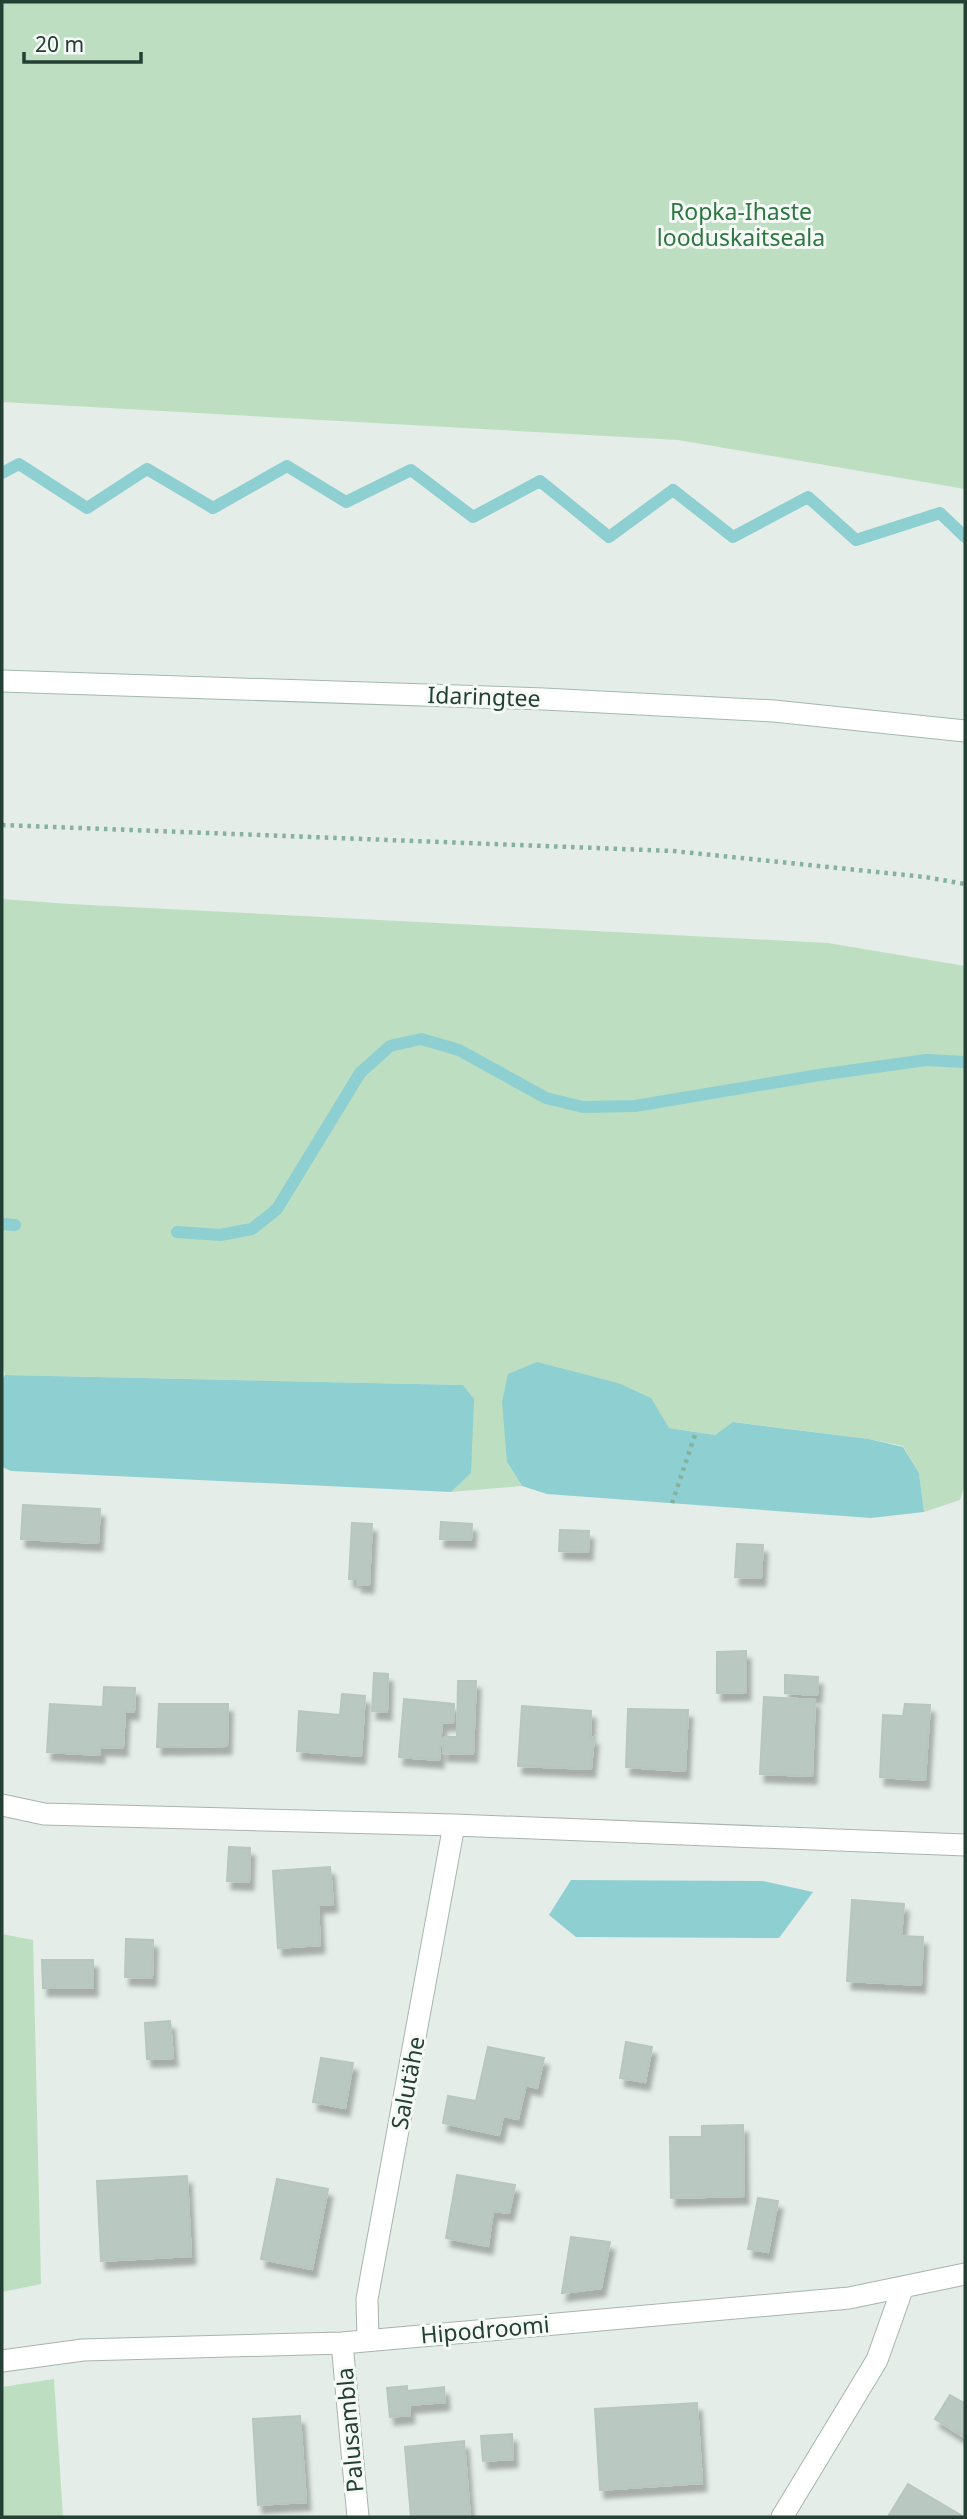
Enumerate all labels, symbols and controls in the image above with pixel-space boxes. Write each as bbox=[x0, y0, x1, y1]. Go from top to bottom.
scale bar bbox=[24, 21, 142, 65]
text: 20 m bbox=[35, 30, 84, 58]
park label: Ropka-Ihaste looduskaitseala bbox=[657, 195, 825, 253]
street label: Idaringtee bbox=[427, 678, 541, 714]
street label: Salutähe bbox=[382, 2034, 432, 2132]
street label: Hipodroomi bbox=[419, 2307, 551, 2351]
street label: Palusambla bbox=[328, 2366, 370, 2494]

